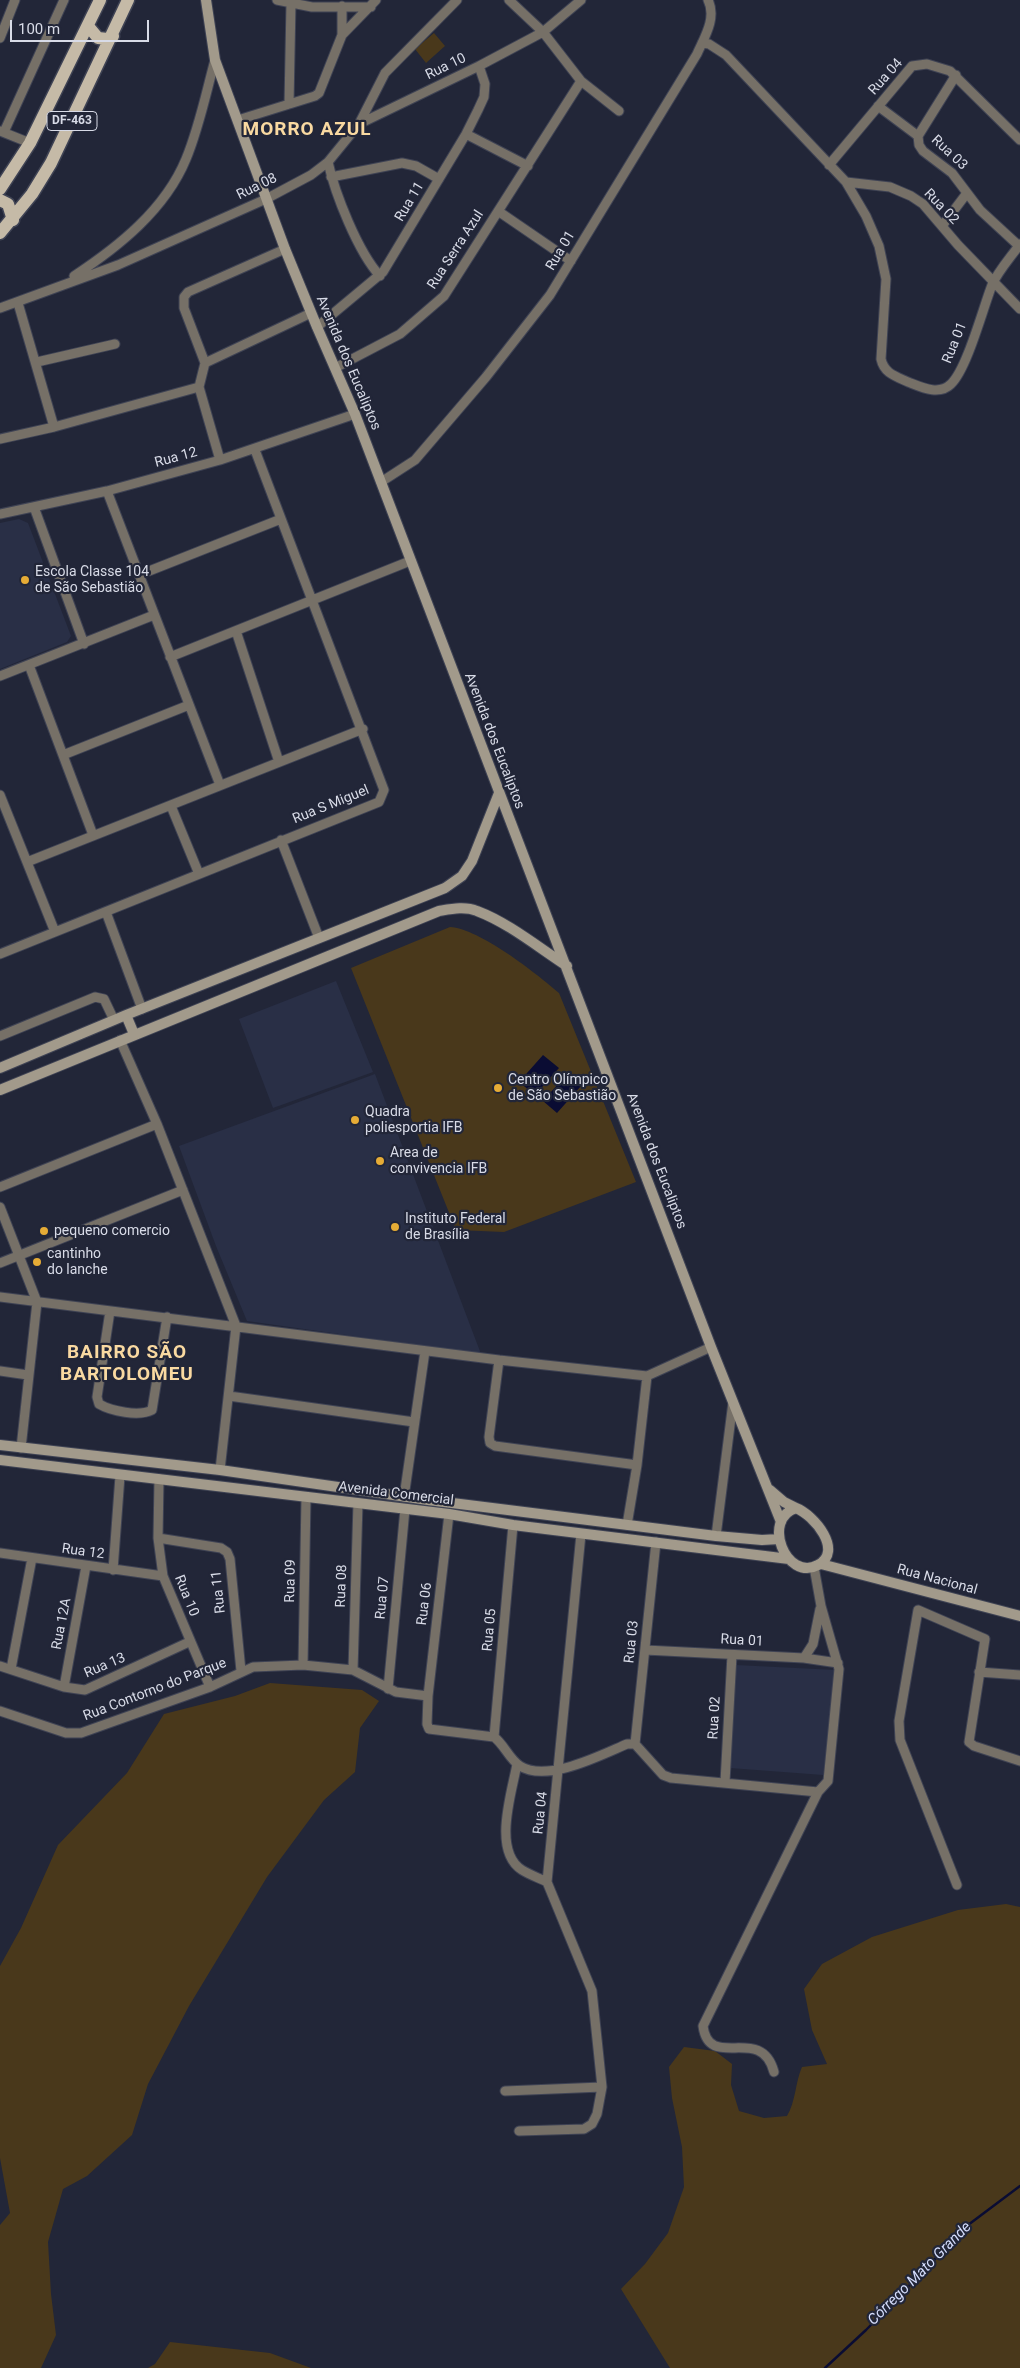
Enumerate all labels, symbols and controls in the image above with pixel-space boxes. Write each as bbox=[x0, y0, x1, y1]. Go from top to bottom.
scale bar bbox=[12, 10, 151, 42]
text: 100 m bbox=[18, 20, 60, 38]
street label: Rua 10 bbox=[423, 50, 469, 84]
street label: Rua 04 bbox=[865, 55, 907, 99]
road number: DF-463 bbox=[47, 112, 97, 130]
district label: MORRO AZUL bbox=[241, 119, 373, 141]
street label: Rua 03 bbox=[927, 132, 971, 174]
street label: Rua 08 bbox=[234, 170, 280, 204]
street label: Rua 11 bbox=[392, 179, 428, 225]
street label: Rua 02 bbox=[920, 186, 962, 228]
street label: Rua Serra Azul bbox=[424, 207, 488, 293]
street label: Rua 01 bbox=[543, 228, 579, 274]
street label: Avenida dos Eucaliptos bbox=[312, 293, 384, 433]
street label: Rua 01 bbox=[939, 320, 971, 366]
street label: Rua 12 bbox=[153, 444, 199, 472]
place label: Escola Classe 104 de São Sebastião bbox=[35, 564, 149, 596]
marker: Escola Classe 104 de São Sebastião bbox=[19, 574, 31, 586]
street label: Avenida dos Eucaliptos bbox=[460, 671, 528, 811]
street label: Rua S Miguel bbox=[290, 782, 372, 828]
place label: Centro Olímpico de São Sebastião bbox=[508, 1072, 616, 1104]
marker: Centro Olímpico de São Sebastião bbox=[492, 1082, 504, 1094]
street label: Avenida dos Eucaliptos bbox=[622, 1091, 690, 1231]
place label: Quadra poliesportia IFB bbox=[365, 1104, 463, 1136]
marker: Quadra poliesportia IFB bbox=[349, 1114, 361, 1126]
place label: Area de convivencia IFB bbox=[390, 1145, 487, 1178]
marker: Area de convivencia IFB bbox=[374, 1155, 386, 1167]
place label: Instituto Federal de Brasília bbox=[405, 1211, 506, 1244]
marker: Instituto Federal de Brasília bbox=[389, 1221, 401, 1233]
place label: pequeno comercio bbox=[54, 1223, 170, 1239]
marker: pequeno comercio bbox=[38, 1225, 50, 1237]
place label: cantinho do lanche bbox=[47, 1246, 108, 1278]
marker: cantinho do lanche bbox=[31, 1256, 43, 1268]
district label: BAIRRO SÃO BARTOLOMEU bbox=[59, 1342, 195, 1386]
street label: Avenida Comercial bbox=[337, 1479, 455, 1509]
street label: Rua 12 bbox=[60, 1541, 106, 1563]
street label: Rua 09 bbox=[282, 1559, 300, 1603]
street label: Rua Nacional bbox=[895, 1561, 979, 1599]
street label: Rua 08 bbox=[333, 1564, 351, 1608]
street label: Rua 11 bbox=[208, 1570, 230, 1614]
street label: Rua 10 bbox=[170, 1573, 202, 1619]
street label: Rua 07 bbox=[373, 1576, 393, 1620]
street label: Rua 06 bbox=[414, 1582, 436, 1626]
street label: Rua 12A bbox=[49, 1597, 75, 1651]
street label: Rua 05 bbox=[480, 1608, 500, 1652]
street label: Rua 03 bbox=[621, 1620, 643, 1664]
street label: Rua 01 bbox=[720, 1631, 764, 1651]
street label: Rua 13 bbox=[82, 1650, 128, 1682]
street label: Rua Contorno do Parque bbox=[81, 1655, 229, 1725]
street label: Rua 02 bbox=[705, 1696, 725, 1740]
street label: Rua 04 bbox=[530, 1791, 552, 1835]
water label: Córrego Mato Grande bbox=[864, 2218, 976, 2330]

